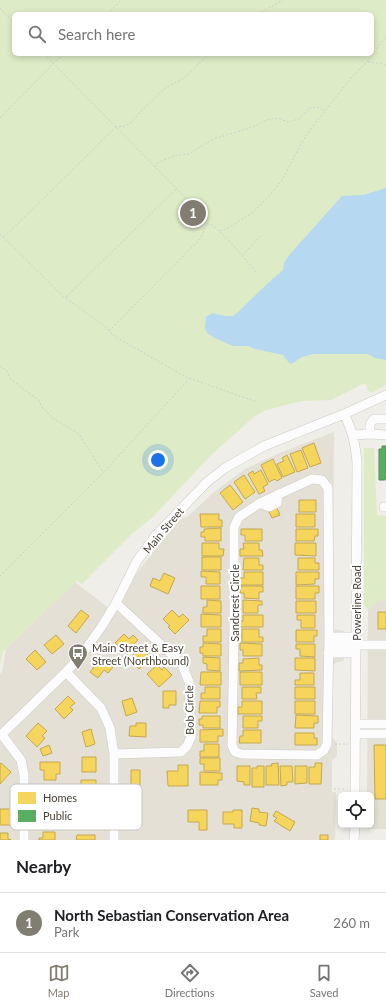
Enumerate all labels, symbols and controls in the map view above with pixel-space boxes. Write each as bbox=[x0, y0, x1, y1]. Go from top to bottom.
search box bbox=[12, 12, 374, 56]
icon: search bbox=[26, 23, 48, 45]
text: Search here bbox=[58, 25, 135, 43]
pin: 1 bbox=[180, 198, 206, 228]
your location bbox=[148, 450, 168, 470]
street label: Main Street bbox=[140, 504, 186, 556]
street label: Sandcrest Circle bbox=[228, 564, 241, 642]
street label: Powerline Road bbox=[350, 565, 363, 641]
place label: Main Street & Easy Street (Northbound) bbox=[92, 641, 189, 667]
bus stop icon: Main Street & Easy Street (Northbound) bbox=[67, 642, 89, 670]
street label: Bob Circle bbox=[182, 685, 196, 735]
legend bbox=[10, 784, 142, 830]
text: Homes bbox=[43, 791, 77, 804]
map controls bbox=[338, 792, 374, 828]
button: locate bbox=[338, 792, 374, 828]
text: Public bbox=[43, 809, 72, 822]
text: Nearby bbox=[16, 856, 71, 877]
text: North Sebastian Conservation Area bbox=[54, 906, 289, 924]
text: 1 bbox=[25, 915, 33, 931]
text: 260 m bbox=[333, 915, 370, 931]
text: Park bbox=[54, 924, 79, 940]
tab: Map bbox=[48, 962, 70, 999]
tab: Directions bbox=[165, 962, 214, 999]
tab: Saved bbox=[310, 962, 338, 999]

